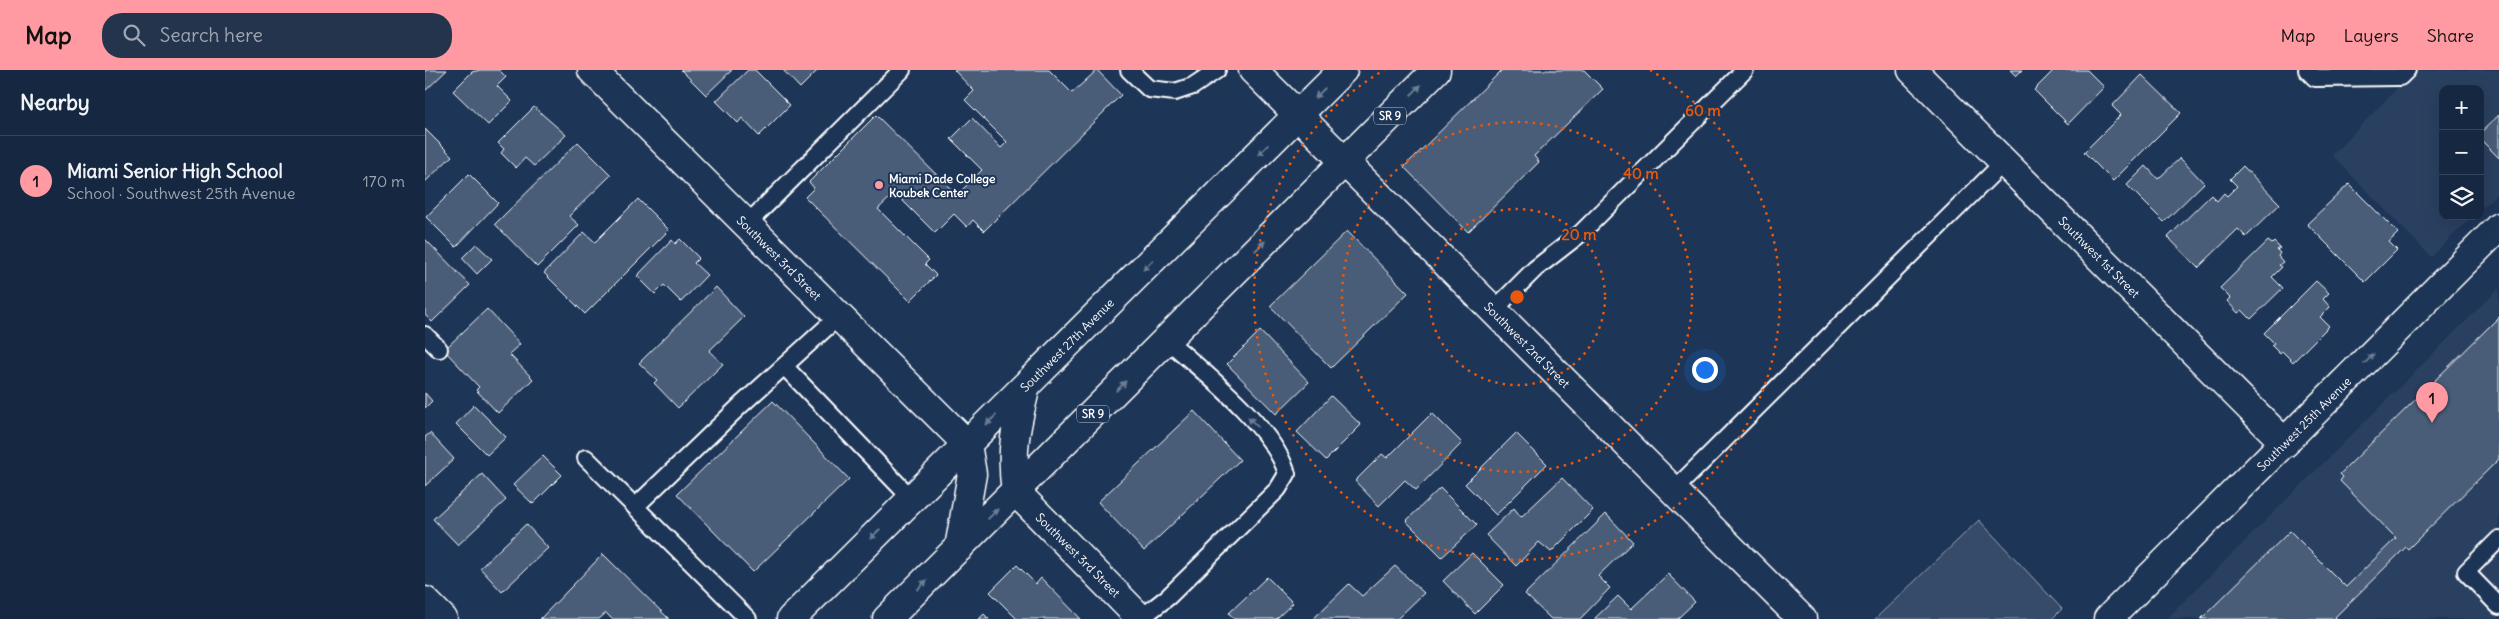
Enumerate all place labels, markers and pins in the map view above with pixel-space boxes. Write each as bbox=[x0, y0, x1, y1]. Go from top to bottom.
place label: Miami Dade College Koubek Center bbox=[889, 171, 996, 200]
marker: Miami Dade College Koubek Center bbox=[873, 179, 885, 191]
centre of rings bbox=[1508, 288, 1526, 306]
pin: 1 bbox=[2416, 382, 2448, 423]

